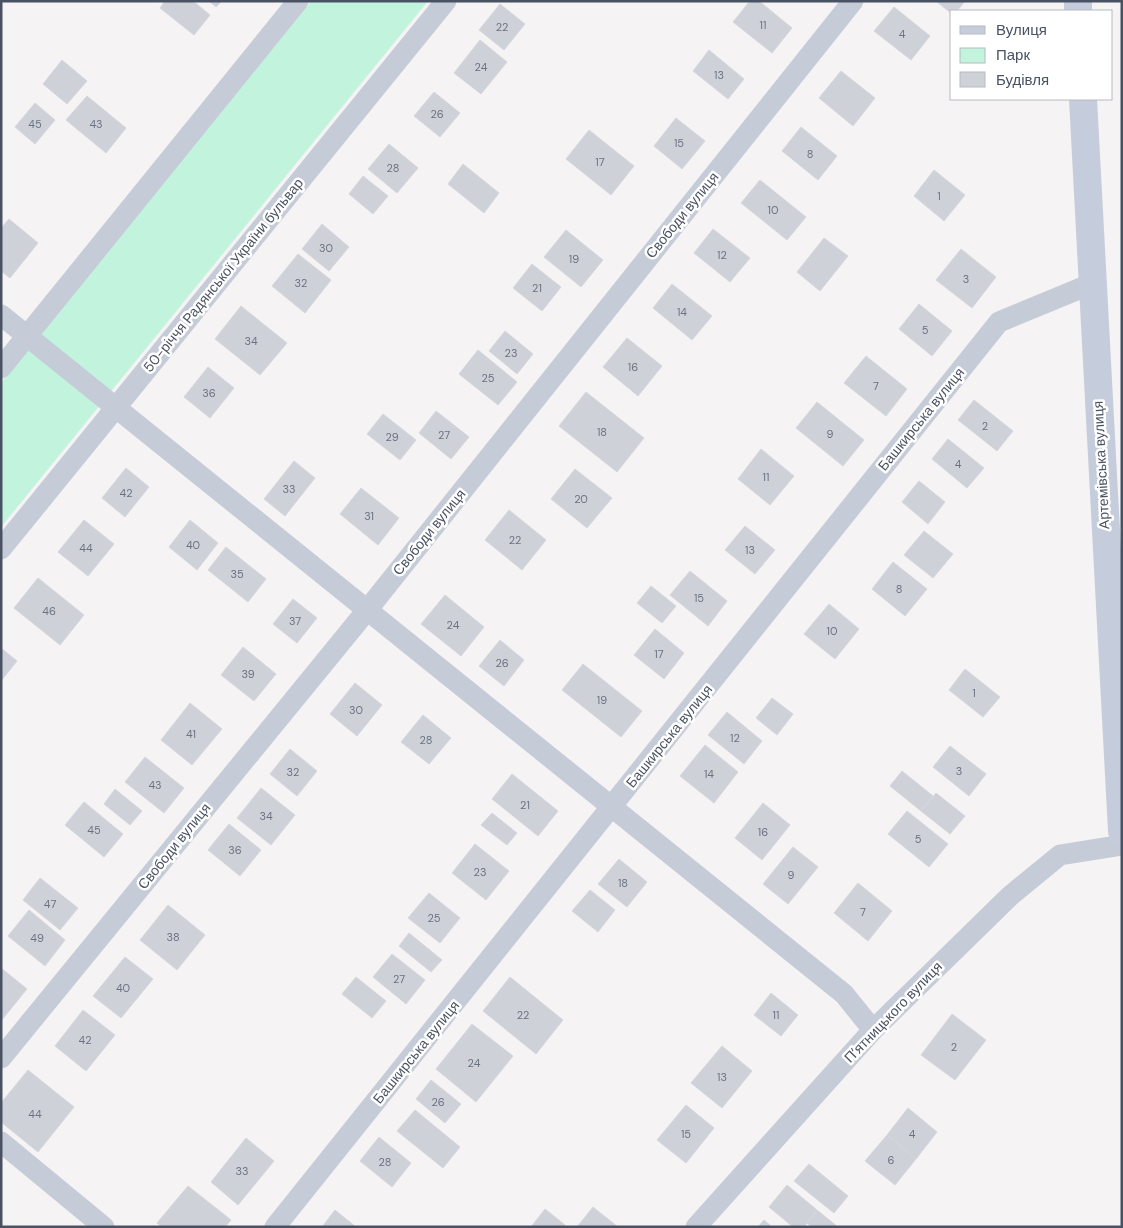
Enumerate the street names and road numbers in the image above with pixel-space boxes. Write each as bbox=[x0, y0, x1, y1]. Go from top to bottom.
street label: Свободи вулиця bbox=[642, 168, 722, 262]
street label: 50-річчя Радянської України бульвар bbox=[139, 174, 307, 376]
street label: Башкирська вулиця bbox=[874, 364, 968, 474]
street label: Артемівська вулиця bbox=[1089, 400, 1113, 530]
street label: Свободи вулиця bbox=[389, 485, 469, 579]
street label: Башкирська вулиця bbox=[622, 681, 716, 791]
street label: Свободи вулиця bbox=[134, 799, 214, 893]
street label: П’ятницького вулиця bbox=[840, 958, 946, 1066]
street label: Башкирська вулиця bbox=[369, 997, 463, 1107]

